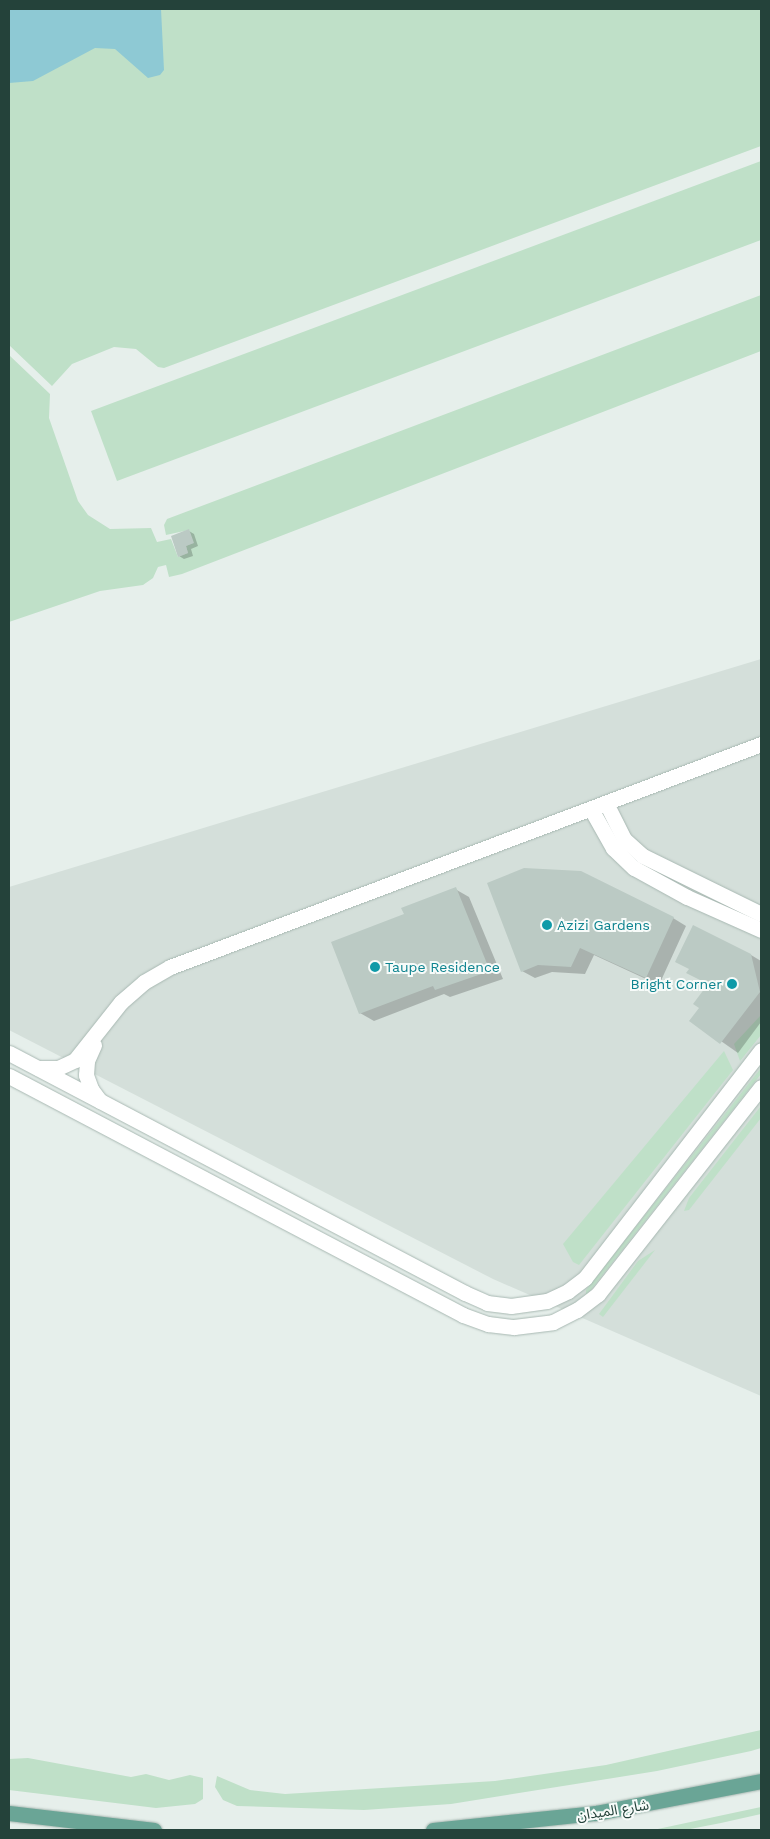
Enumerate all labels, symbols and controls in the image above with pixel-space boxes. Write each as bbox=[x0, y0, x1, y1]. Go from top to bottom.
place label: Azizi Gardens bbox=[557, 917, 650, 933]
marker: Azizi Gardens bbox=[541, 919, 553, 931]
place label: Taupe Residence bbox=[385, 959, 500, 975]
marker: Taupe Residence bbox=[369, 961, 381, 973]
place label: Bright Corner bbox=[631, 976, 722, 992]
marker: Bright Corner bbox=[726, 978, 738, 990]
street label: شارع الميدان bbox=[576, 1796, 650, 1824]

